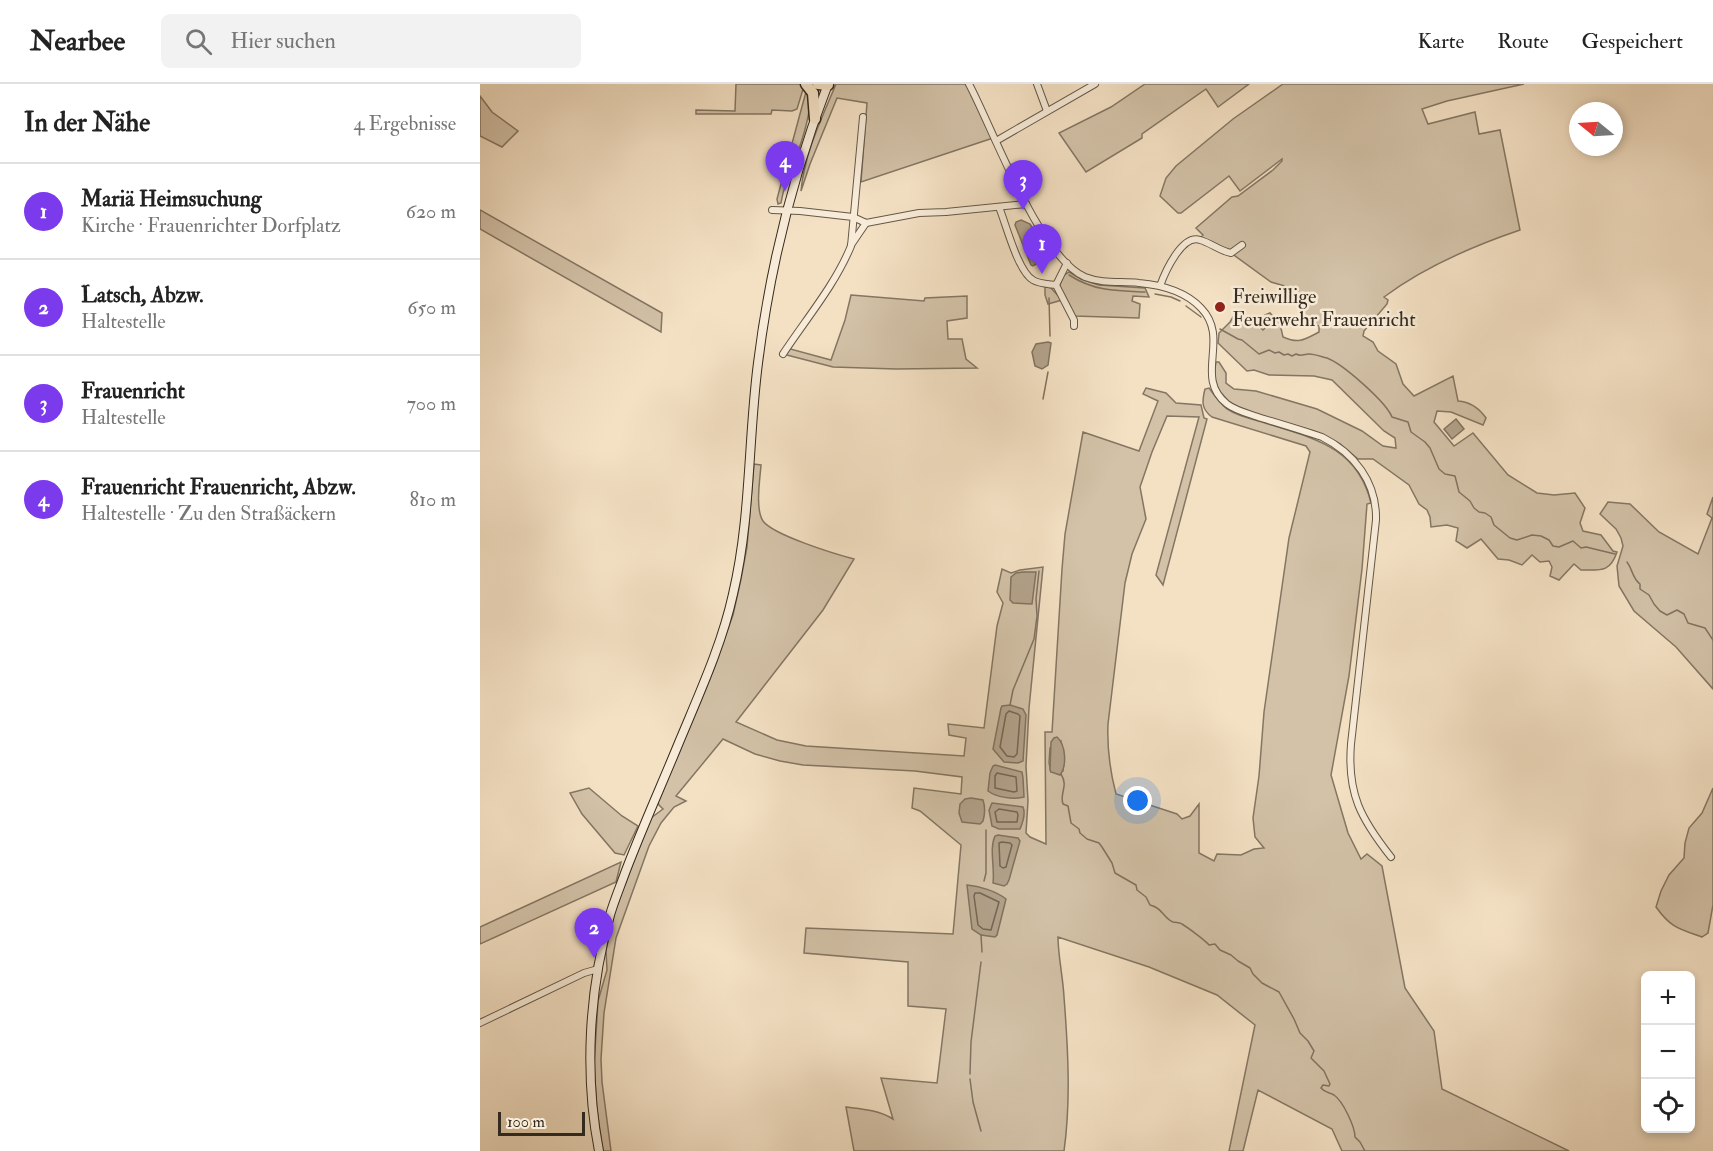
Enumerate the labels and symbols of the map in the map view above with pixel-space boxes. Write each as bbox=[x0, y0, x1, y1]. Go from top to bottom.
north arrow bbox=[1569, 102, 1623, 156]
pin: 4 bbox=[766, 141, 804, 191]
pin: 3 bbox=[1004, 160, 1042, 210]
pin: 1 bbox=[1022, 224, 1062, 274]
place label: Freiwillige Feuerwehr Frauenricht bbox=[1232, 284, 1416, 332]
marker: Freiwillige Feuerwehr Frauenricht bbox=[1213, 300, 1227, 314]
your location bbox=[1123, 786, 1152, 815]
pin: 2 bbox=[574, 908, 614, 958]
scale bar bbox=[498, 1109, 585, 1136]

